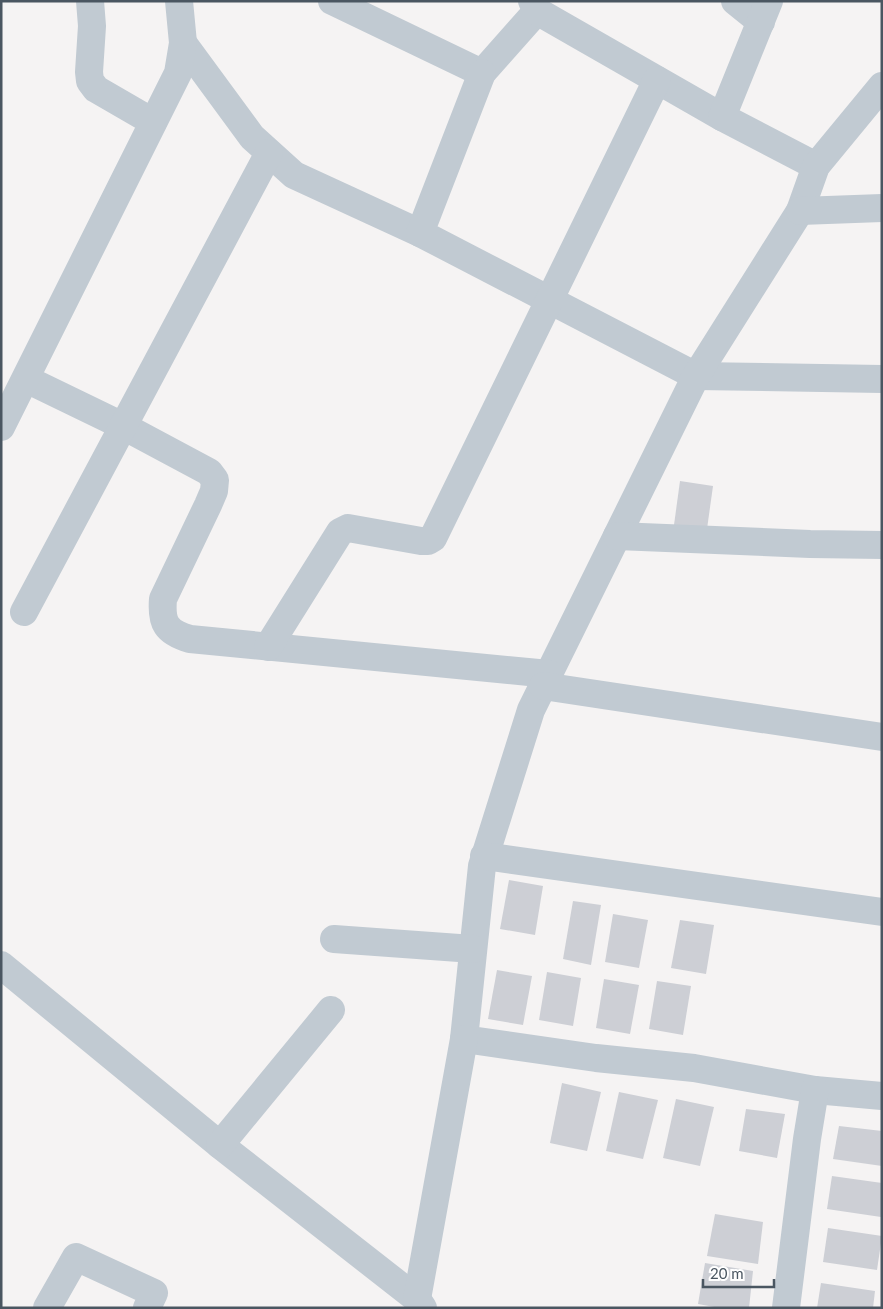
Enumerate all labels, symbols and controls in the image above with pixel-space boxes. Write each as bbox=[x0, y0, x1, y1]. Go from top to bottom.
scale bar bbox=[703, 1256, 774, 1288]
text: 20 m bbox=[710, 1264, 744, 1282]

